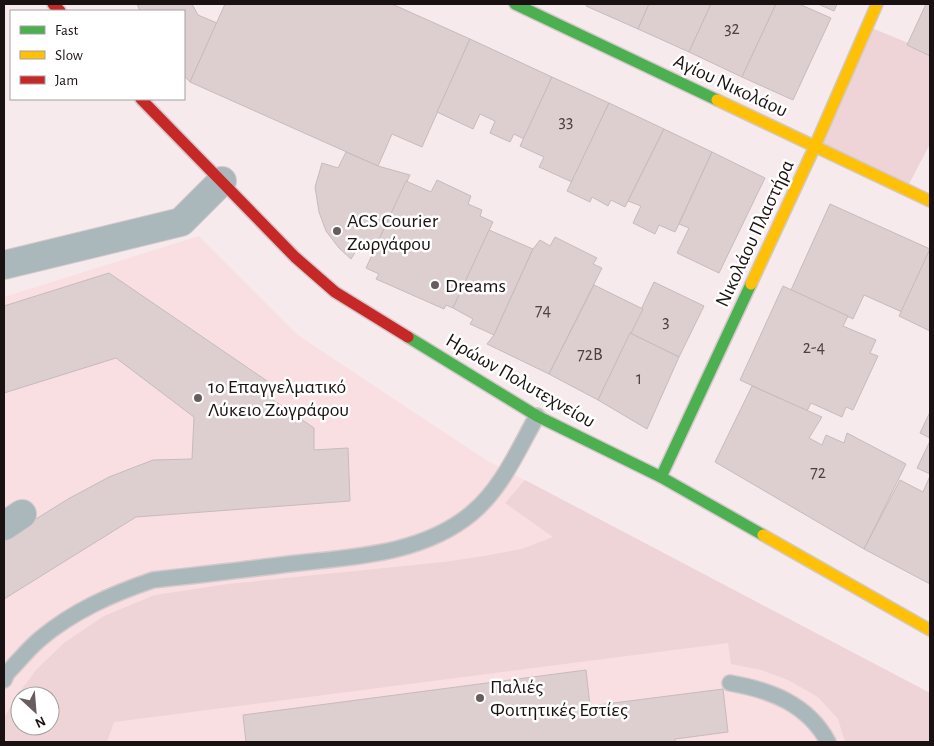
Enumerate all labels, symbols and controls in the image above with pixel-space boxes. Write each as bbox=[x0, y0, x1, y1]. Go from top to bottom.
legend bbox=[10, 10, 185, 100]
house number: 32 bbox=[724, 20, 740, 38]
text: Fast bbox=[55, 23, 79, 38]
text: Slow bbox=[55, 48, 83, 63]
street label: Αγίου Νικολάου bbox=[671, 51, 791, 121]
text: Jam bbox=[55, 73, 78, 88]
house number: 33 bbox=[559, 113, 573, 131]
street label: Νικολάου Πλαστήρα bbox=[712, 157, 798, 310]
place label: ACS Courier Ζωργάφου bbox=[347, 211, 439, 254]
marker: ACS Courier Ζωργάφου bbox=[331, 225, 343, 237]
place label: Dreams bbox=[445, 276, 506, 296]
marker: Dreams bbox=[429, 279, 441, 291]
house number: 74 bbox=[535, 302, 551, 320]
house number: 3 bbox=[662, 313, 670, 331]
street label: Ηρώων Πολυτεχνείου bbox=[442, 330, 599, 432]
house number: 2-4 bbox=[803, 339, 826, 357]
house number: 72Β bbox=[577, 346, 603, 364]
house number: 1 bbox=[636, 370, 642, 388]
place label: 1ο Επαγγελματικό Λύκειο Ζωγράφου bbox=[208, 377, 349, 420]
marker: 1ο Επαγγελματικό Λύκειο Ζωγράφου bbox=[192, 392, 204, 404]
house number: 72 bbox=[810, 464, 826, 482]
place label: Παλιές Φοιτητικές Εστίες bbox=[490, 677, 628, 720]
north arrow bbox=[10, 686, 60, 736]
marker: Παλιές Φοιτητικές Εστίες bbox=[474, 692, 486, 704]
text: N bbox=[33, 713, 48, 730]

